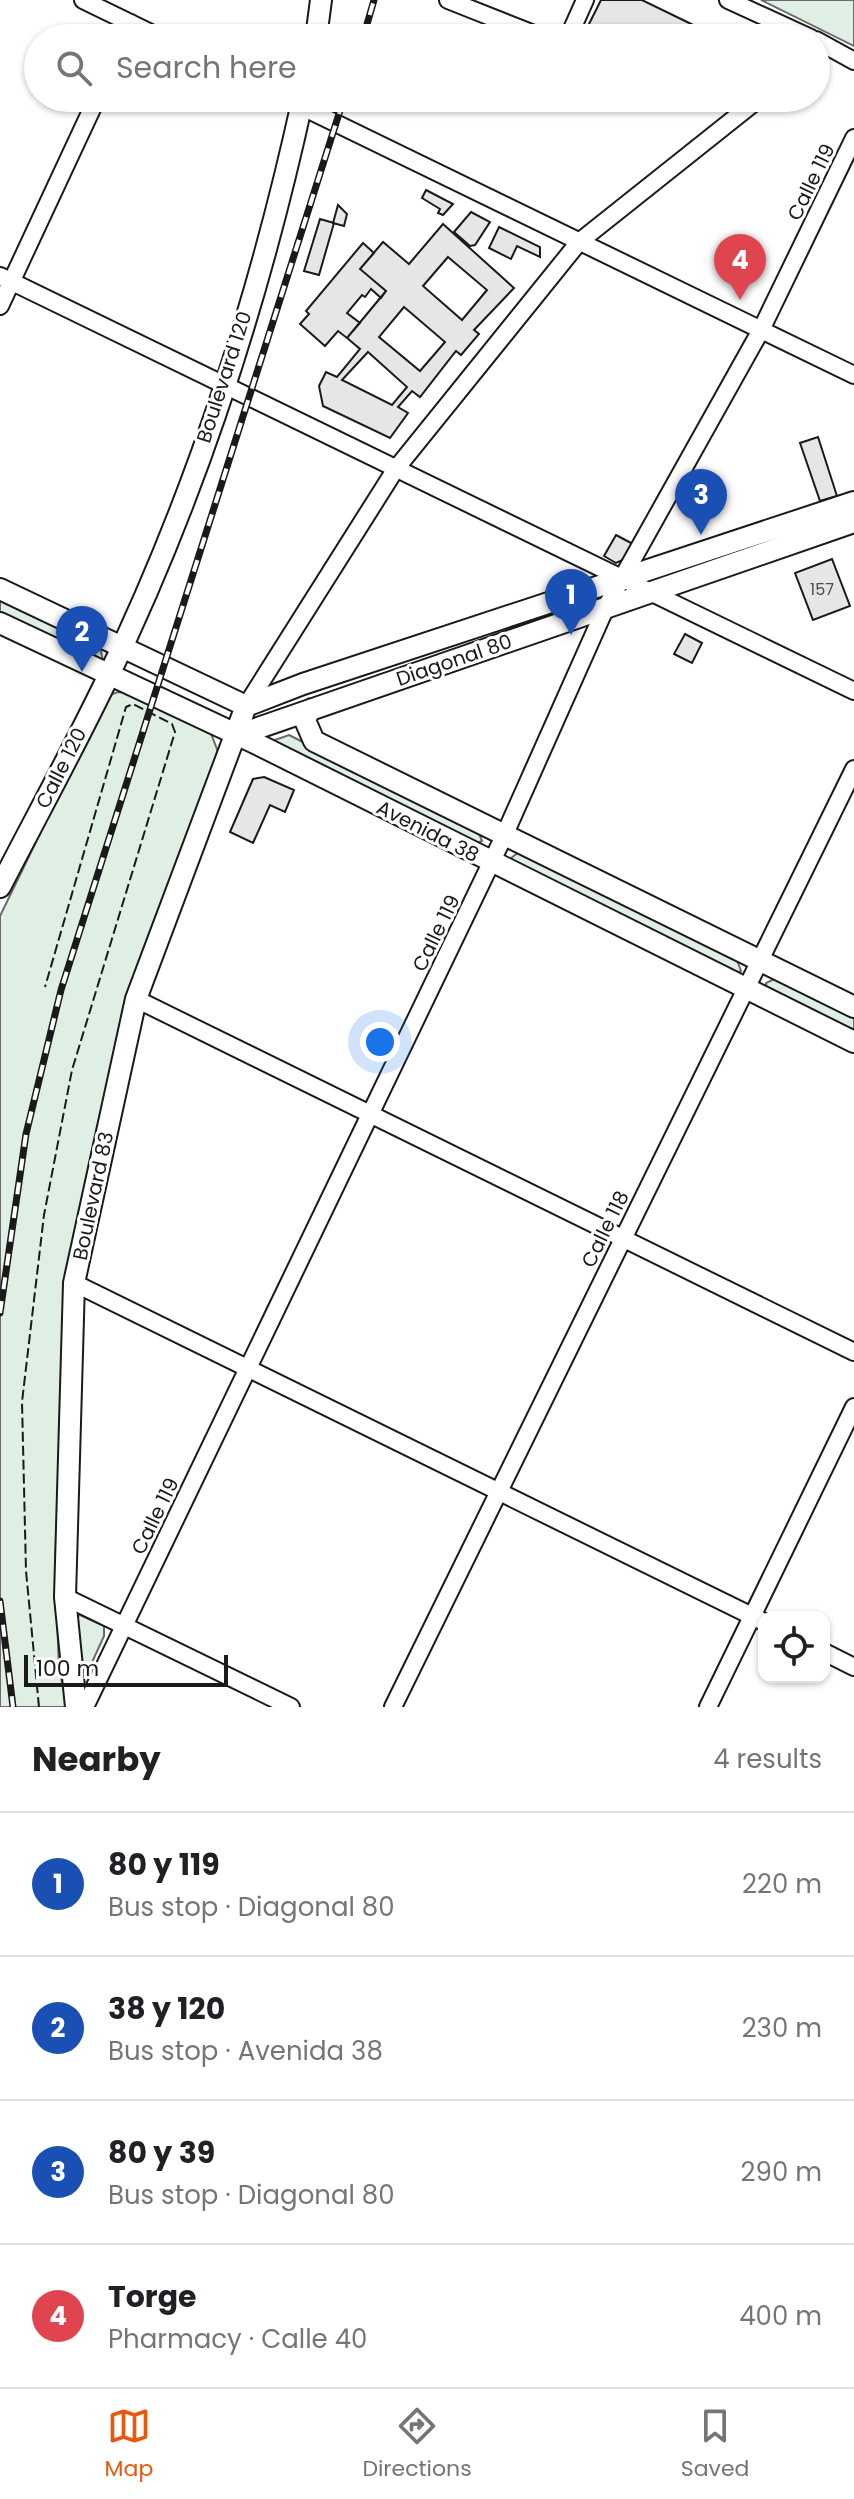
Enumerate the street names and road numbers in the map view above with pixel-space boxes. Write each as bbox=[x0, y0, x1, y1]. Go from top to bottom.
street label: Calle 119 bbox=[780, 139, 842, 225]
street label: Boulevard 120 bbox=[190, 308, 258, 446]
street label: Diagonal 80 bbox=[392, 627, 516, 693]
street label: Calle 120 bbox=[29, 723, 93, 813]
street label: Avenida 38 bbox=[372, 793, 484, 869]
street label: Calle 119 bbox=[405, 890, 467, 976]
street label: Boulevard 83 bbox=[66, 1129, 120, 1263]
street label: Calle 118 bbox=[574, 1186, 636, 1272]
street label: Calle 119 bbox=[124, 1473, 186, 1559]

